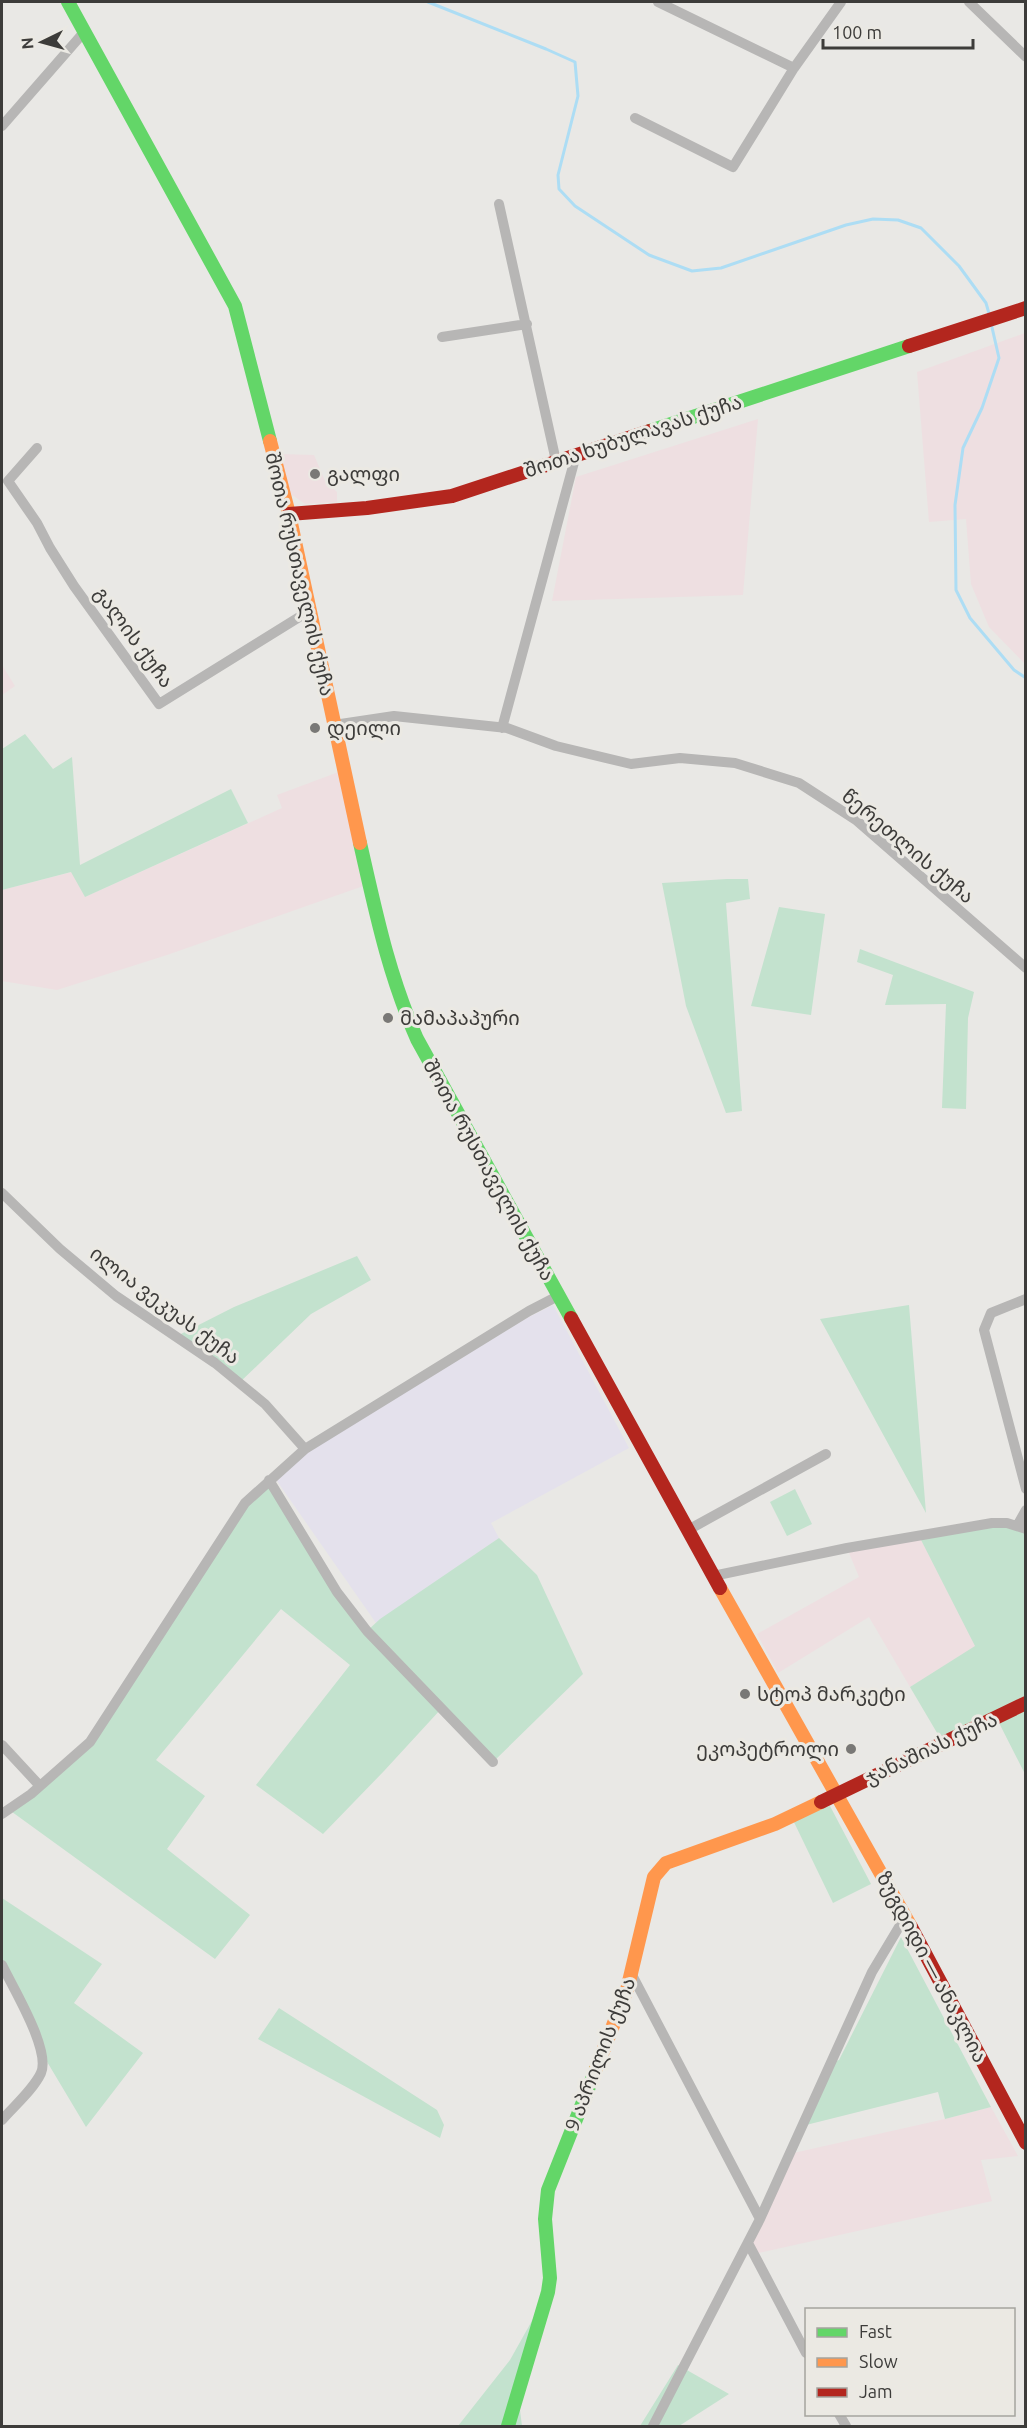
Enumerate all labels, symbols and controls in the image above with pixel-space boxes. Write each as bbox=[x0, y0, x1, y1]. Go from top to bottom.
north arrow bbox=[12, 12, 72, 72]
scale bar bbox=[823, 12, 973, 50]
text: 100 m bbox=[832, 22, 882, 42]
text: N bbox=[18, 37, 37, 50]
street label: შოთა ხუბულავას ქუჩა bbox=[521, 389, 745, 483]
street label: შოთა რუსთაველის ქუჩა bbox=[259, 450, 340, 698]
place label: გალფი bbox=[327, 462, 400, 487]
marker: გალფი bbox=[308, 467, 322, 481]
street label: გალის ქუჩა bbox=[88, 582, 179, 693]
place label: დეილი bbox=[327, 716, 401, 741]
marker: დეილი bbox=[308, 721, 322, 735]
street label: წერეთლის ქუჩა bbox=[836, 784, 979, 909]
place label: მამაპაპური bbox=[400, 1006, 520, 1030]
marker: მამაპაპური bbox=[381, 1011, 395, 1025]
street label: შოთა რუსთაველის ქუჩა bbox=[417, 1055, 560, 1285]
street label: ილია ვეკუას ქუჩა bbox=[85, 1241, 245, 1370]
place label: სტოპ მარკეტი bbox=[757, 1682, 906, 1706]
marker: სტოპ მარკეტი bbox=[738, 1687, 752, 1701]
street label: ჯანაშიას ქუჩა bbox=[861, 1707, 1001, 1789]
place label: ეკოპეტროლი bbox=[696, 1737, 839, 1762]
marker: ეკოპეტროლი bbox=[844, 1742, 858, 1756]
street label: ზუგდიდი — ანაკლია bbox=[871, 1868, 992, 2067]
street label: 9 აპრილის ქუჩა bbox=[560, 1974, 641, 2135]
legend bbox=[805, 2308, 1015, 2416]
text: Fast bbox=[859, 2321, 892, 2341]
text: Slow bbox=[859, 2351, 898, 2371]
text: Jam bbox=[859, 2381, 893, 2401]

